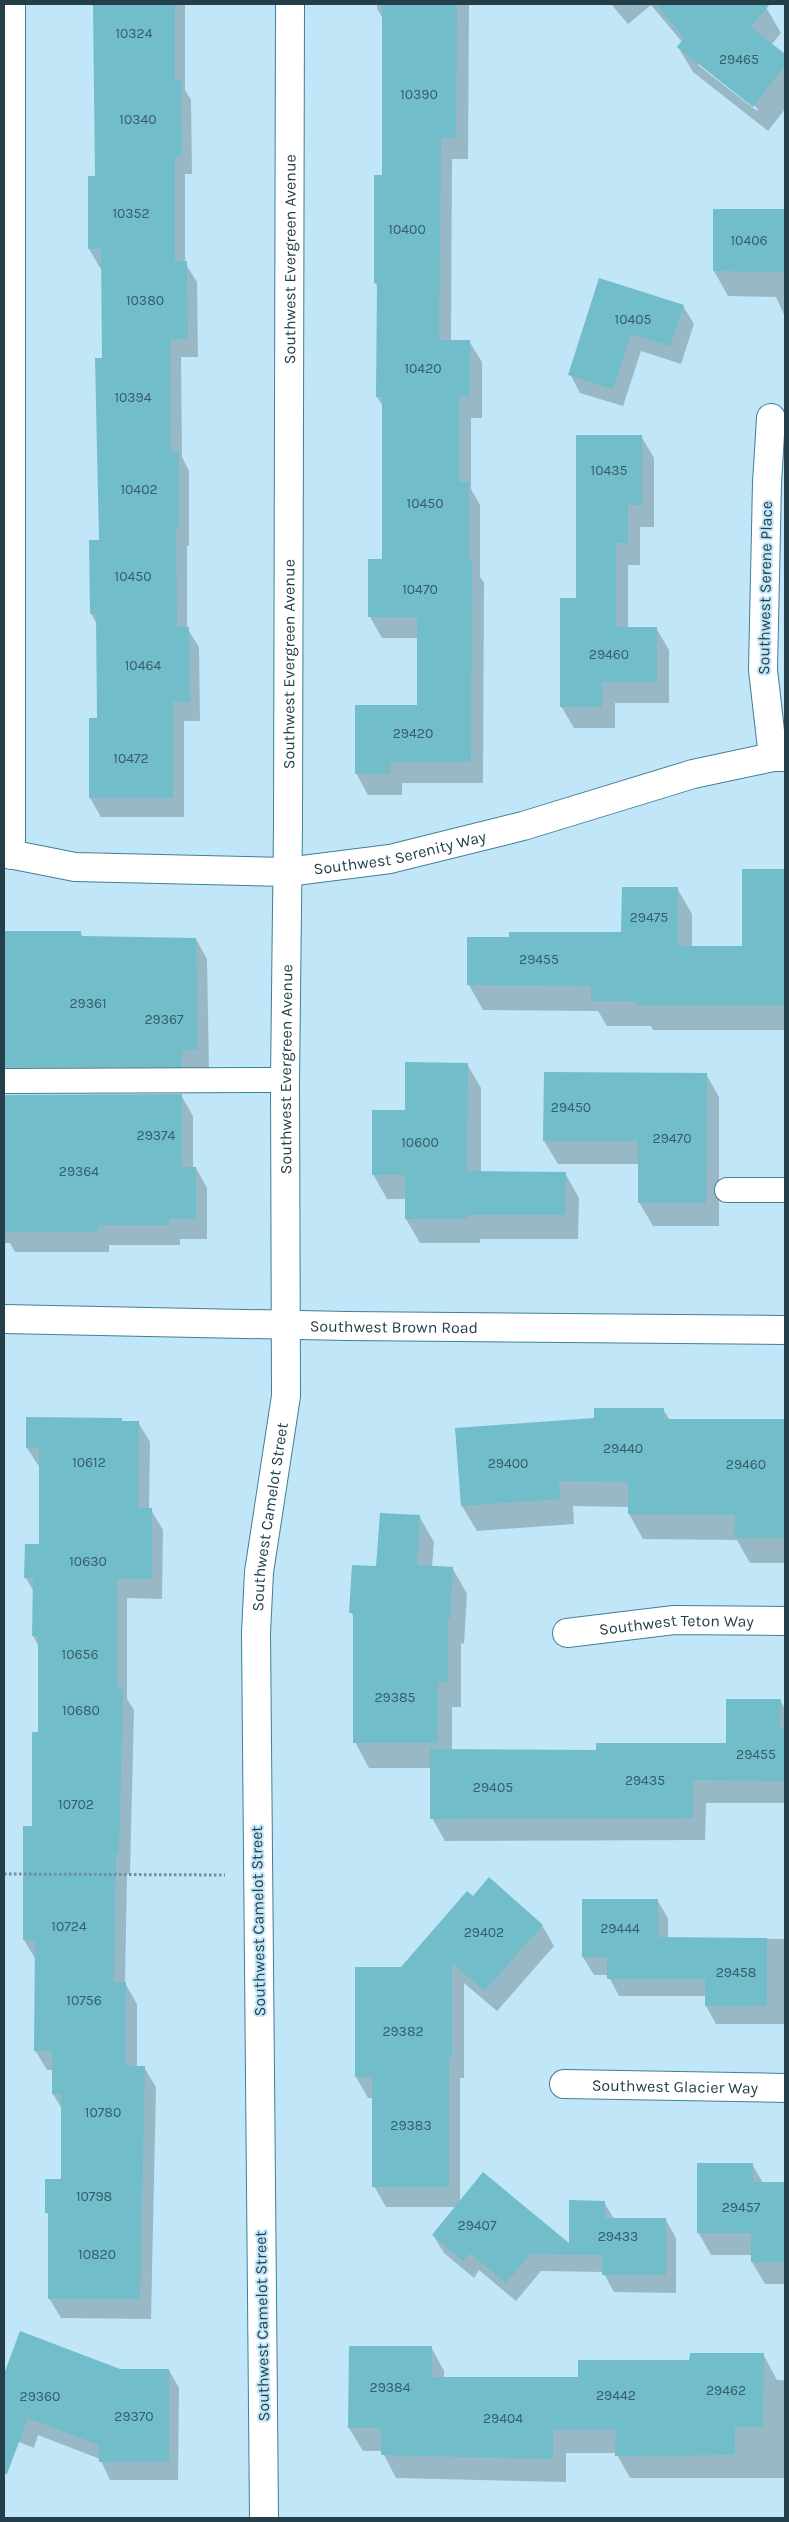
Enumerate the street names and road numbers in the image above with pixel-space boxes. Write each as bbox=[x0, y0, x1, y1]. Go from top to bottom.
street label: Southwest Evergreen Avenue bbox=[280, 154, 299, 364]
street label: Southwest Serene Place bbox=[754, 501, 776, 675]
street label: Southwest Evergreen Avenue bbox=[279, 559, 298, 769]
street label: Southwest Serenity Way bbox=[312, 826, 488, 878]
street label: Southwest Evergreen Avenue bbox=[275, 964, 296, 1174]
street label: Southwest Brown Road bbox=[310, 1316, 478, 1337]
street label: Southwest Camelot Street bbox=[248, 1421, 291, 1612]
street label: Southwest Teton Way bbox=[598, 1610, 754, 1639]
street label: Southwest Camelot Street bbox=[247, 1826, 269, 2016]
street label: Southwest Glacier Way bbox=[592, 2075, 759, 2097]
street label: Southwest Camelot Street bbox=[251, 2231, 273, 2421]

